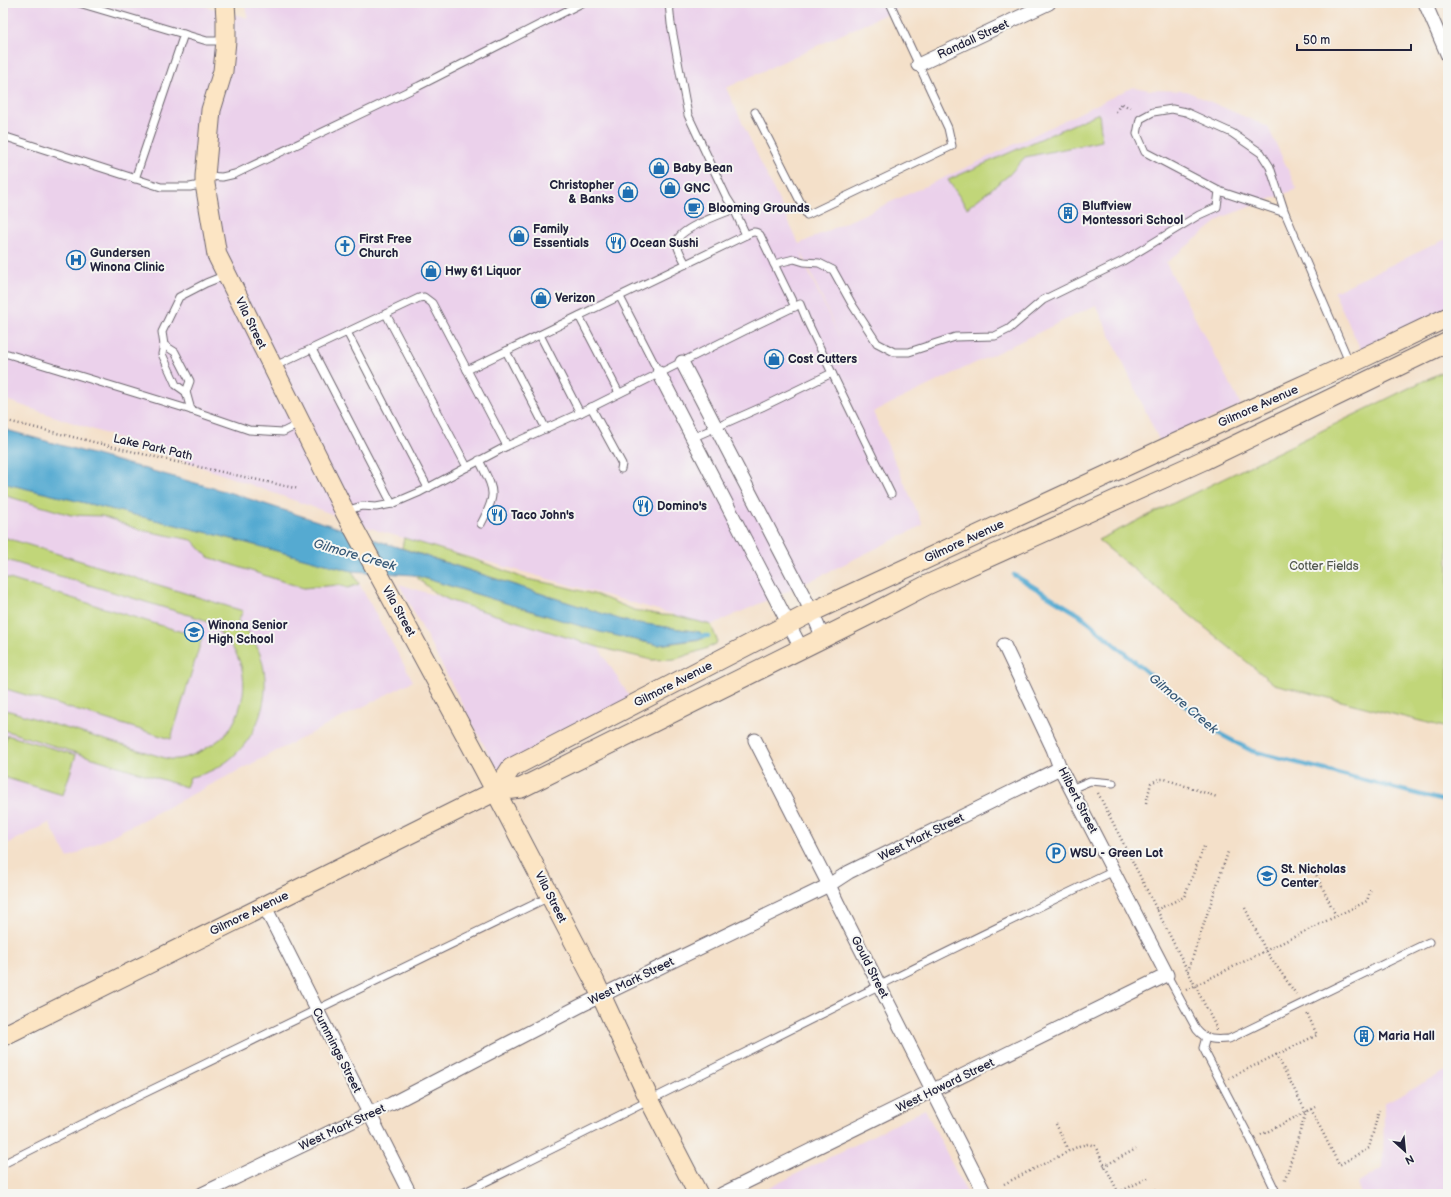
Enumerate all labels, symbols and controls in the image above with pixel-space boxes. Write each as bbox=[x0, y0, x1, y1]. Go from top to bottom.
street label: Randall Street bbox=[935, 16, 1012, 63]
scale bar bbox=[1297, 26, 1411, 52]
text: 50 m bbox=[1303, 33, 1330, 48]
shop icon: Baby Bean bbox=[648, 157, 670, 179]
place label: Baby Bean bbox=[673, 161, 733, 176]
shop icon: GNC bbox=[659, 177, 681, 199]
place label: Christopher & Banks bbox=[549, 178, 614, 207]
shop icon: Christopher & Banks bbox=[617, 181, 639, 203]
place label: GNC bbox=[684, 181, 711, 196]
cafe icon: Blooming Grounds bbox=[683, 197, 705, 219]
place label: Bluffview Montessori School bbox=[1082, 199, 1183, 228]
place label: Blooming Grounds bbox=[708, 201, 810, 216]
building icon: Bluffview Montessori School bbox=[1057, 202, 1079, 224]
place label: Family Essentials bbox=[533, 222, 589, 251]
shop icon: Family Essentials bbox=[508, 225, 530, 247]
place label: First Free Church bbox=[359, 232, 412, 261]
restaurant icon: Ocean Sushi bbox=[605, 232, 627, 254]
church icon: First Free Church bbox=[334, 235, 356, 257]
place label: Ocean Sushi bbox=[630, 236, 699, 251]
place label: Gundersen Winona Clinic bbox=[90, 246, 165, 275]
hospital icon: Gundersen Winona Clinic bbox=[65, 249, 87, 271]
shop icon: Hwy 61 Liquor bbox=[420, 260, 442, 282]
place label: Hwy 61 Liquor bbox=[445, 264, 521, 279]
shop icon: Verizon bbox=[530, 287, 552, 309]
place label: Verizon bbox=[555, 291, 596, 306]
street label: Vila Street bbox=[232, 295, 270, 352]
shop icon: Cost Cutters bbox=[763, 348, 785, 370]
place label: Cost Cutters bbox=[788, 352, 857, 367]
street label: Gilmore Avenue bbox=[1216, 382, 1301, 431]
street label: Lake Park Path bbox=[112, 431, 194, 464]
restaurant icon: Domino's bbox=[632, 495, 654, 517]
place label: Domino's bbox=[657, 499, 707, 514]
restaurant icon: Taco John's bbox=[486, 504, 508, 526]
place label: Taco John's bbox=[511, 508, 574, 523]
street label: Gilmore Avenue bbox=[922, 516, 1006, 566]
water label: Gilmore Creek bbox=[312, 536, 398, 575]
park label: Cotter Fields bbox=[1289, 559, 1359, 574]
street label: Vila Street bbox=[379, 583, 419, 639]
place label: Winona Senior High School bbox=[208, 618, 288, 647]
school or university icon: Winona Senior High School bbox=[183, 621, 205, 643]
street label: Gilmore Avenue bbox=[632, 658, 715, 711]
water label: Gilmore Creek bbox=[1146, 670, 1221, 738]
street label: Hilbert Street bbox=[1054, 765, 1101, 836]
street label: West Mark Street bbox=[876, 810, 967, 865]
parking icon: WSU - Green Lot bbox=[1045, 842, 1067, 864]
place label: WSU - Green Lot bbox=[1070, 846, 1163, 861]
place label: St. Nicholas Center bbox=[1281, 862, 1346, 891]
school or university icon: St. Nicholas Center bbox=[1256, 865, 1278, 887]
street label: Vila Street bbox=[531, 869, 570, 926]
street label: Gilmore Avenue bbox=[207, 888, 291, 939]
street label: Gould Street bbox=[847, 934, 892, 1001]
street label: West Mark Street bbox=[586, 954, 677, 1009]
street label: Cummings Street bbox=[309, 1005, 365, 1096]
building icon: Maria Hall bbox=[1353, 1025, 1375, 1047]
place label: Maria Hall bbox=[1378, 1029, 1435, 1044]
street label: West Howard Street bbox=[894, 1055, 997, 1116]
street label: West Mark Street bbox=[297, 1101, 388, 1154]
north arrow bbox=[1385, 1131, 1425, 1171]
text: N bbox=[1403, 1152, 1416, 1167]

